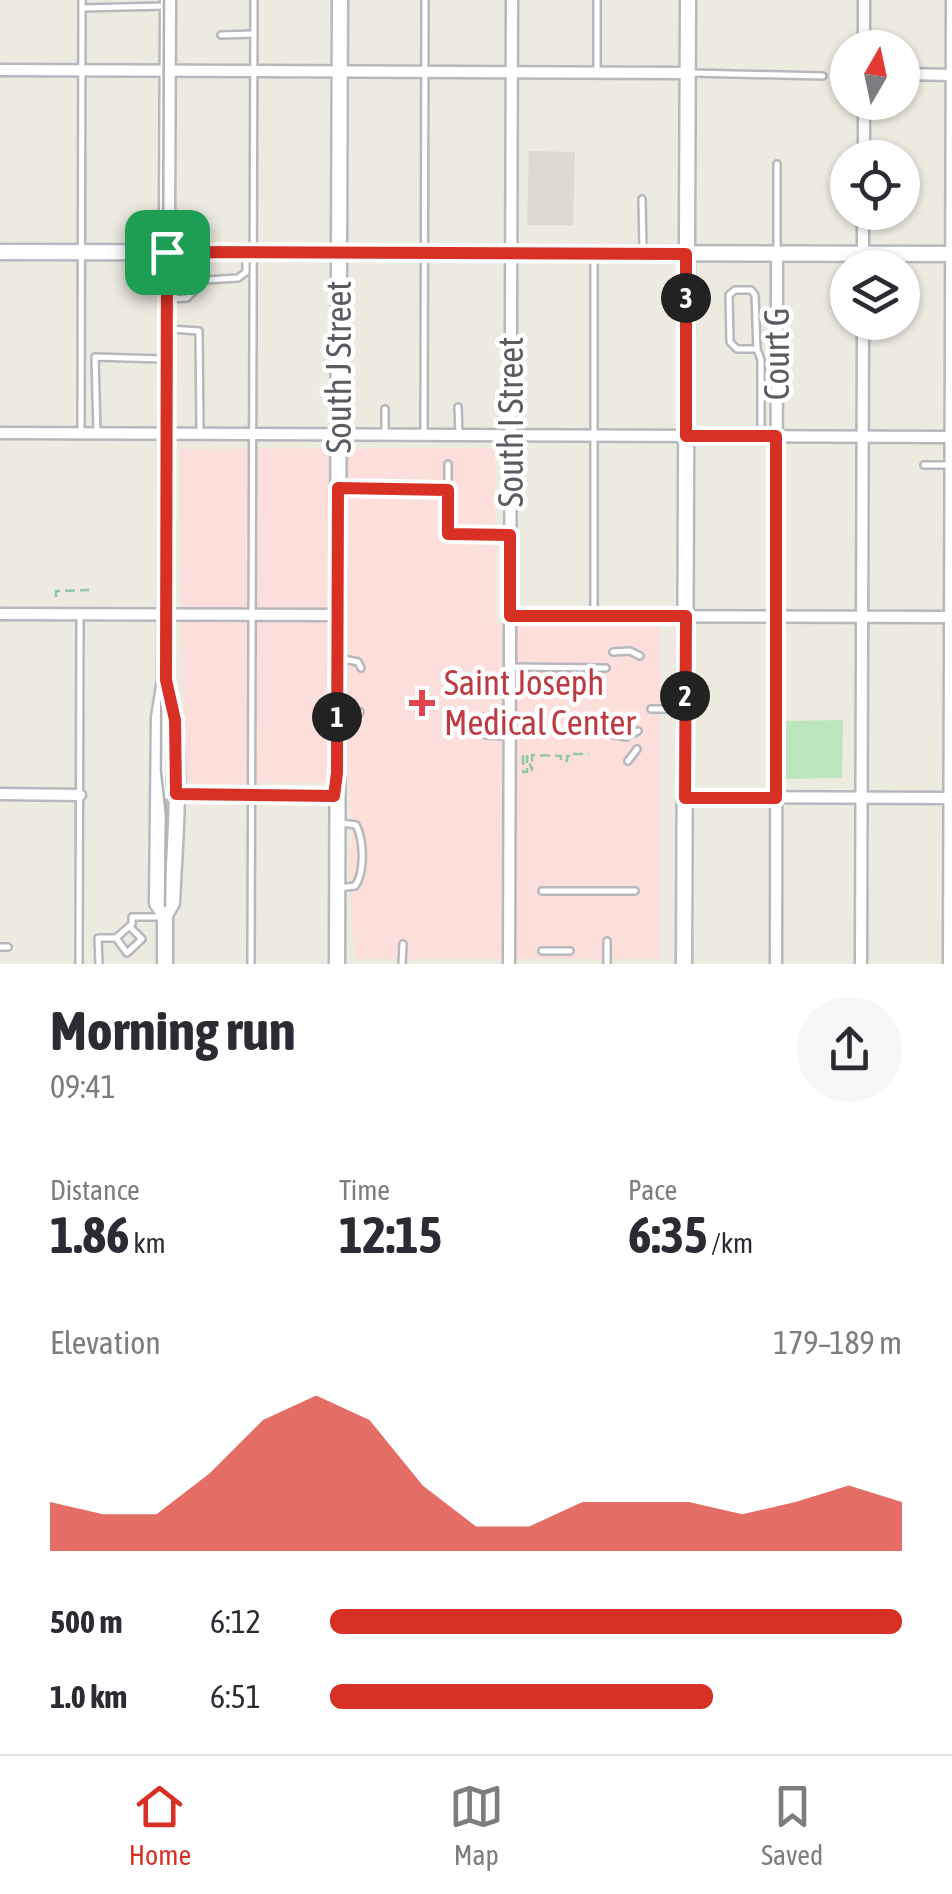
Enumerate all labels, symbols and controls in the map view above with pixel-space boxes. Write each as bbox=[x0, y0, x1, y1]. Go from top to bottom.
north arrow bbox=[830, 30, 920, 120]
map controls bbox=[830, 30, 920, 340]
button: locate bbox=[830, 140, 920, 230]
pin bbox=[125, 210, 210, 295]
icon: arrive bbox=[140, 225, 195, 280]
button: layers bbox=[830, 250, 920, 340]
pin: 3 bbox=[661, 273, 711, 323]
street label: South J Street bbox=[318, 281, 358, 453]
text: 3 bbox=[679, 282, 693, 314]
street label: Court G bbox=[756, 308, 796, 400]
street label: South I Street bbox=[490, 337, 530, 507]
place label: Saint Joseph Medical Center bbox=[444, 662, 636, 742]
pin: 2 bbox=[660, 671, 710, 721]
text: 2 bbox=[678, 680, 692, 712]
marker: Saint Joseph Medical Center bbox=[409, 690, 435, 716]
pin: 1 bbox=[312, 692, 362, 742]
text: 1 bbox=[330, 701, 344, 733]
button: share bbox=[797, 997, 902, 1102]
text: Morning run bbox=[50, 999, 296, 1062]
text: 09:41 bbox=[50, 1068, 116, 1105]
text: Distance bbox=[50, 1174, 140, 1206]
text: Time bbox=[339, 1174, 390, 1206]
text: Pace bbox=[628, 1174, 677, 1206]
text: 1.86 bbox=[50, 1206, 129, 1264]
text: 12:15 bbox=[339, 1206, 442, 1264]
text: 6:35 bbox=[628, 1206, 707, 1264]
text: km bbox=[129, 1227, 166, 1259]
text: /km bbox=[707, 1227, 753, 1259]
text: Elevation bbox=[50, 1324, 161, 1361]
text: 179–189 m bbox=[773, 1324, 902, 1361]
text: 500 m bbox=[50, 1603, 123, 1640]
text: 6:12 bbox=[210, 1603, 261, 1640]
text: 1.0 km bbox=[50, 1678, 127, 1715]
text: 6:51 bbox=[210, 1678, 261, 1715]
tab: Home bbox=[129, 1779, 191, 1871]
tab: Map bbox=[449, 1779, 504, 1871]
tab: Saved bbox=[761, 1779, 823, 1871]

